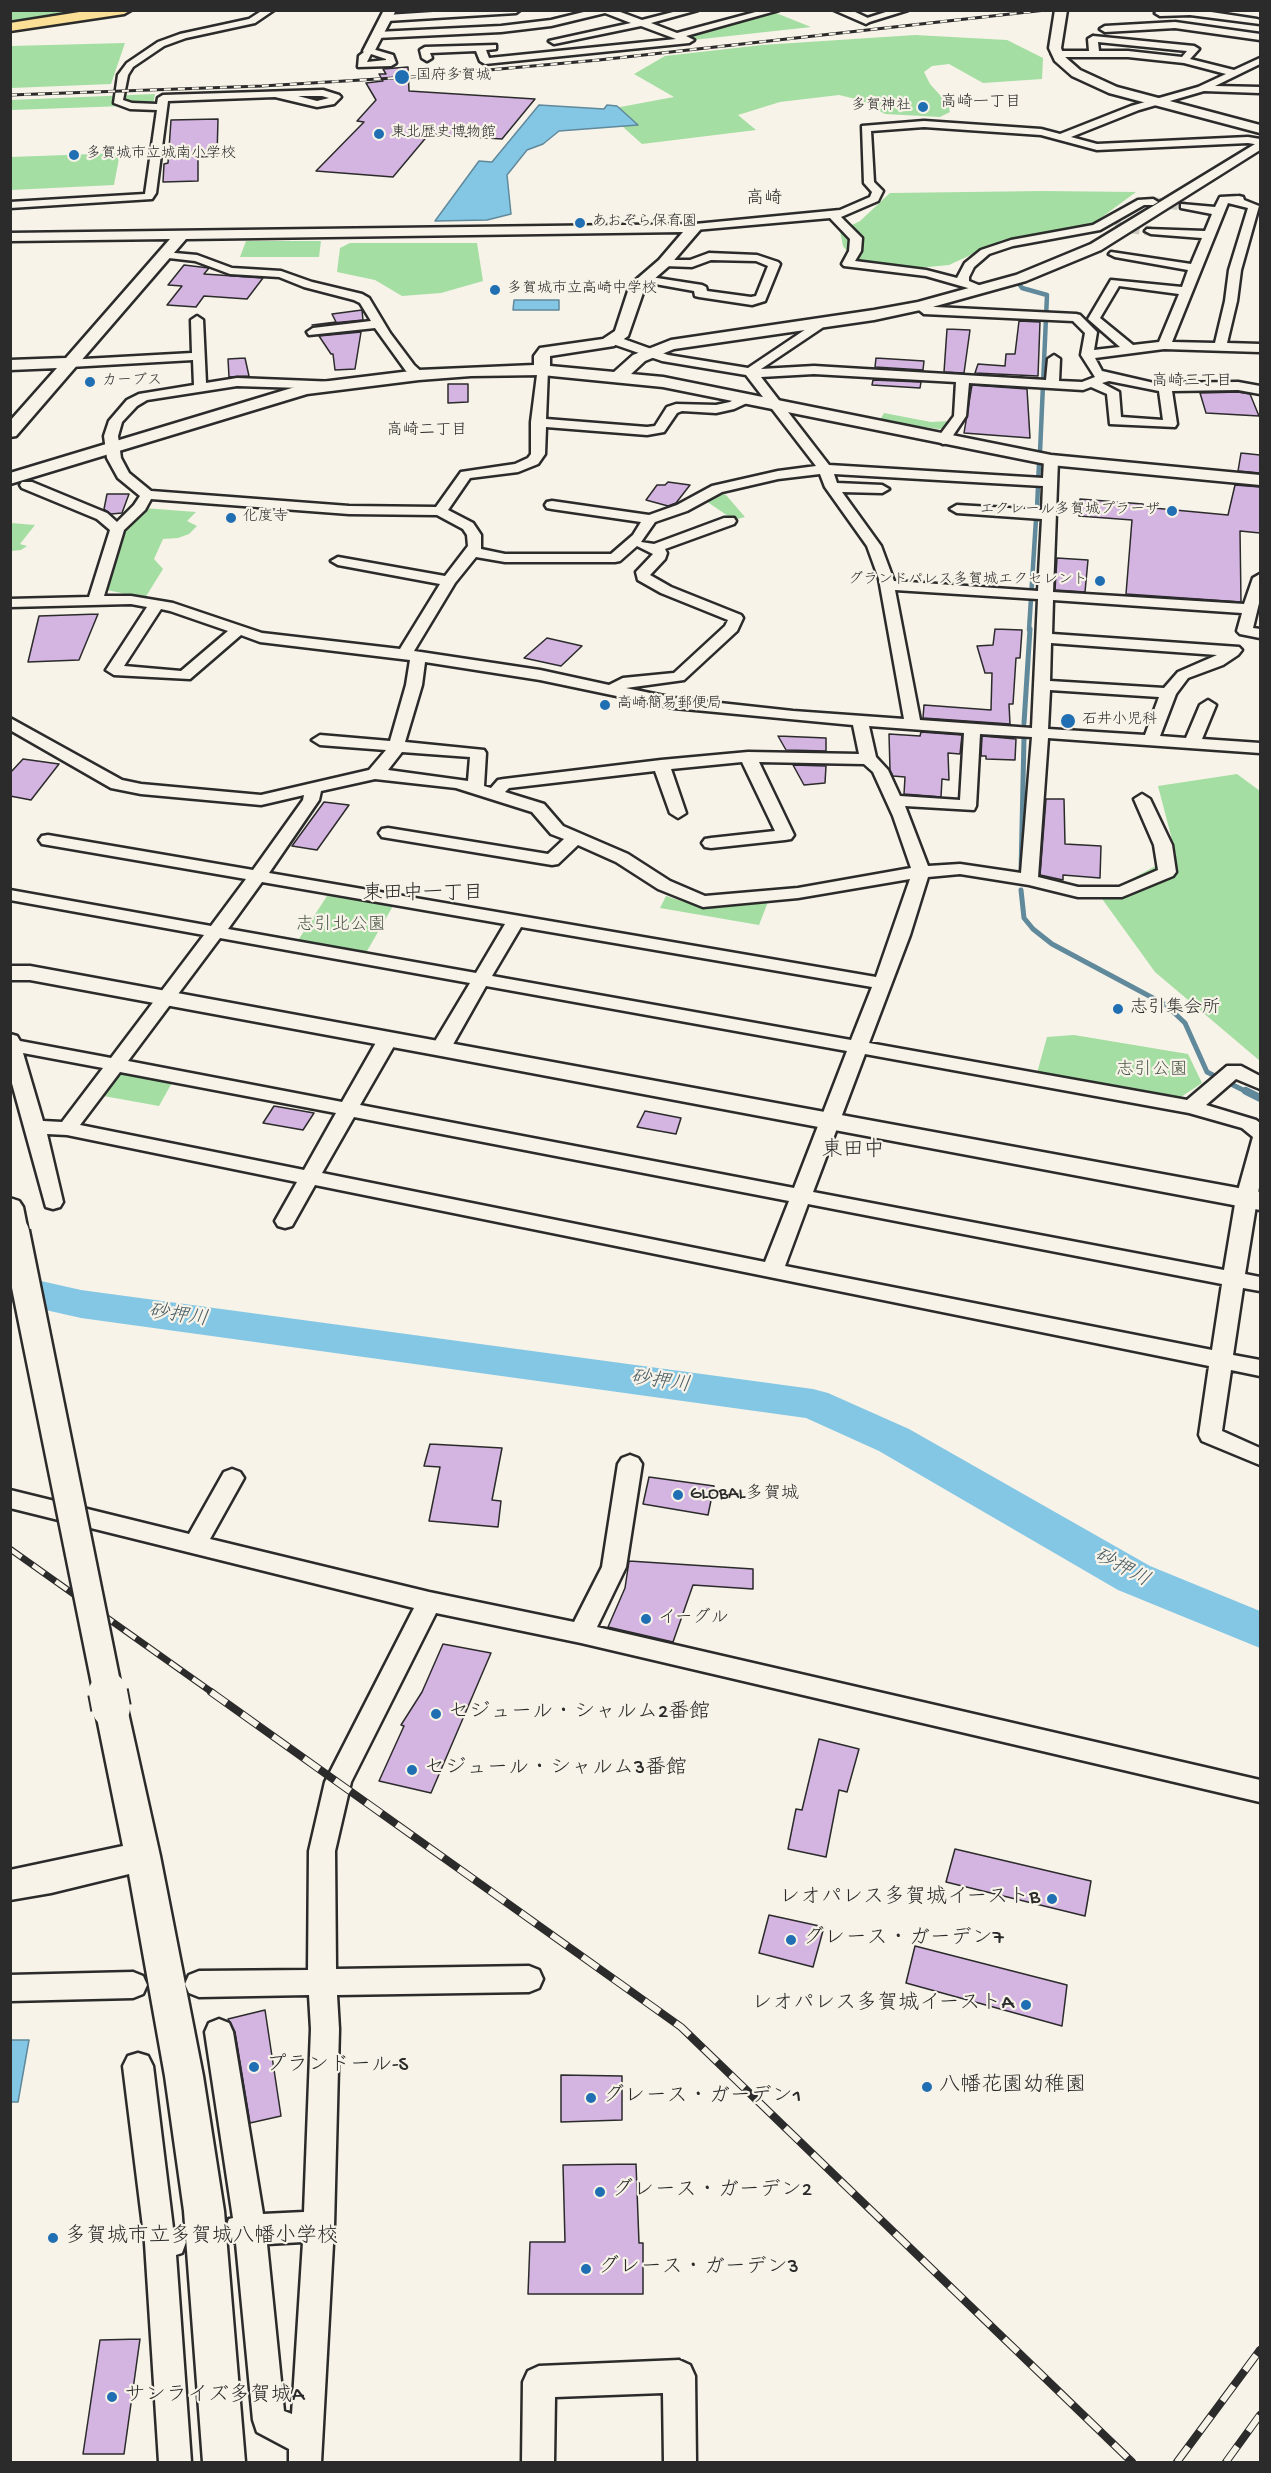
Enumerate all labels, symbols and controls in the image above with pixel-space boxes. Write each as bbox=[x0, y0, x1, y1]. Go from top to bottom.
marker: 国府多賀城 bbox=[393, 68, 411, 86]
place label: 国府多賀城 bbox=[416, 68, 491, 86]
district label: 高崎一丁目 bbox=[941, 94, 1021, 114]
place label: 多賀神社 bbox=[851, 98, 911, 116]
marker: 多賀神社 bbox=[916, 100, 930, 114]
place label: 東北歴史博物館 bbox=[391, 125, 496, 143]
marker: 東北歴史博物館 bbox=[372, 127, 386, 141]
place label: 多賀城市立城南小学校 bbox=[86, 146, 236, 164]
marker: 多賀城市立城南小学校 bbox=[67, 148, 81, 162]
district label: 高崎 bbox=[746, 189, 782, 211]
place label: あおぞら保育園 bbox=[592, 214, 697, 232]
marker: あおぞら保育園 bbox=[573, 216, 587, 230]
place label: 多賀城市立高崎中学校 bbox=[507, 281, 657, 299]
marker: 多賀城市立高崎中学校 bbox=[488, 283, 502, 297]
place label: カーブス bbox=[102, 373, 162, 391]
district label: 高崎三丁目 bbox=[1152, 373, 1232, 393]
marker: カーブス bbox=[83, 375, 97, 389]
district label: 高崎二丁目 bbox=[387, 422, 467, 442]
place label: エクレール多賀城プラーザ bbox=[979, 502, 1160, 520]
marker: エクレール多賀城プラーザ bbox=[1165, 504, 1179, 518]
place label: 化度寺 bbox=[243, 509, 288, 527]
marker: 化度寺 bbox=[224, 511, 238, 525]
place label: グランドパレス多賀城エクセレント bbox=[848, 572, 1088, 590]
marker: グランドパレス多賀城エクセレント bbox=[1093, 574, 1107, 588]
place label: 高崎簡易郵便局 bbox=[617, 696, 722, 714]
marker: 高崎簡易郵便局 bbox=[598, 698, 612, 712]
marker: 石井小児科 bbox=[1059, 712, 1077, 730]
place label: 石井小児科 bbox=[1082, 712, 1157, 730]
district label: 東田中一丁目 bbox=[363, 883, 483, 907]
park label: 志引北公園 bbox=[296, 915, 386, 937]
place label: 志引集会所 bbox=[1130, 998, 1220, 1020]
marker: 志引集会所 bbox=[1111, 1002, 1125, 1016]
park label: 志引公園 bbox=[1116, 1060, 1188, 1082]
district label: 東田中 bbox=[822, 1139, 884, 1165]
water label: 砂押川 bbox=[147, 1301, 209, 1333]
water label: 砂押川 bbox=[629, 1367, 691, 1399]
place label: GLOBAL多賀城 bbox=[690, 1484, 799, 1506]
marker: GLOBAL多賀城 bbox=[671, 1488, 685, 1502]
water label: 砂押川 bbox=[1089, 1544, 1153, 1594]
place label: イーグル bbox=[658, 1608, 729, 1630]
marker: イーグル bbox=[639, 1612, 653, 1626]
place label: セジュール・シャルム2番館 bbox=[448, 1701, 710, 1727]
marker: セジュール・シャルム2番館 bbox=[429, 1707, 443, 1721]
place label: セジュール・シャルム3番館 bbox=[424, 1757, 687, 1783]
marker: セジュール・シャルム3番館 bbox=[405, 1763, 419, 1777]
place label: レオパレス多賀城イーストB bbox=[779, 1886, 1040, 1912]
marker: レオパレス多賀城イーストB bbox=[1045, 1892, 1059, 1906]
place label: グレース・ガーデン7 bbox=[803, 1927, 1004, 1953]
marker: グレース・ガーデン7 bbox=[784, 1933, 798, 1947]
place label: レオパレス多賀城イーストA bbox=[751, 1992, 1014, 2018]
marker: レオパレス多賀城イーストA bbox=[1019, 1998, 1033, 2012]
place label: プランドール-S bbox=[266, 2054, 408, 2080]
marker: プランドール-S bbox=[247, 2060, 261, 2074]
place label: 八幡花園幼稚園 bbox=[939, 2074, 1086, 2100]
marker: 八幡花園幼稚園 bbox=[920, 2080, 934, 2094]
place label: グレース・ガーデン1 bbox=[603, 2085, 801, 2111]
marker: グレース・ガーデン1 bbox=[584, 2091, 598, 2105]
place label: グレース・ガーデン2 bbox=[612, 2179, 812, 2205]
marker: グレース・ガーデン2 bbox=[593, 2185, 607, 2199]
place label: 多賀城市立多賀城八幡小学校 bbox=[65, 2225, 338, 2251]
marker: 多賀城市立多賀城八幡小学校 bbox=[46, 2231, 60, 2245]
place label: グレース・ガーデン3 bbox=[598, 2256, 799, 2282]
marker: グレース・ガーデン3 bbox=[579, 2262, 593, 2276]
place label: サンライズ多賀城A bbox=[124, 2384, 304, 2410]
marker: サンライズ多賀城A bbox=[105, 2390, 119, 2404]

